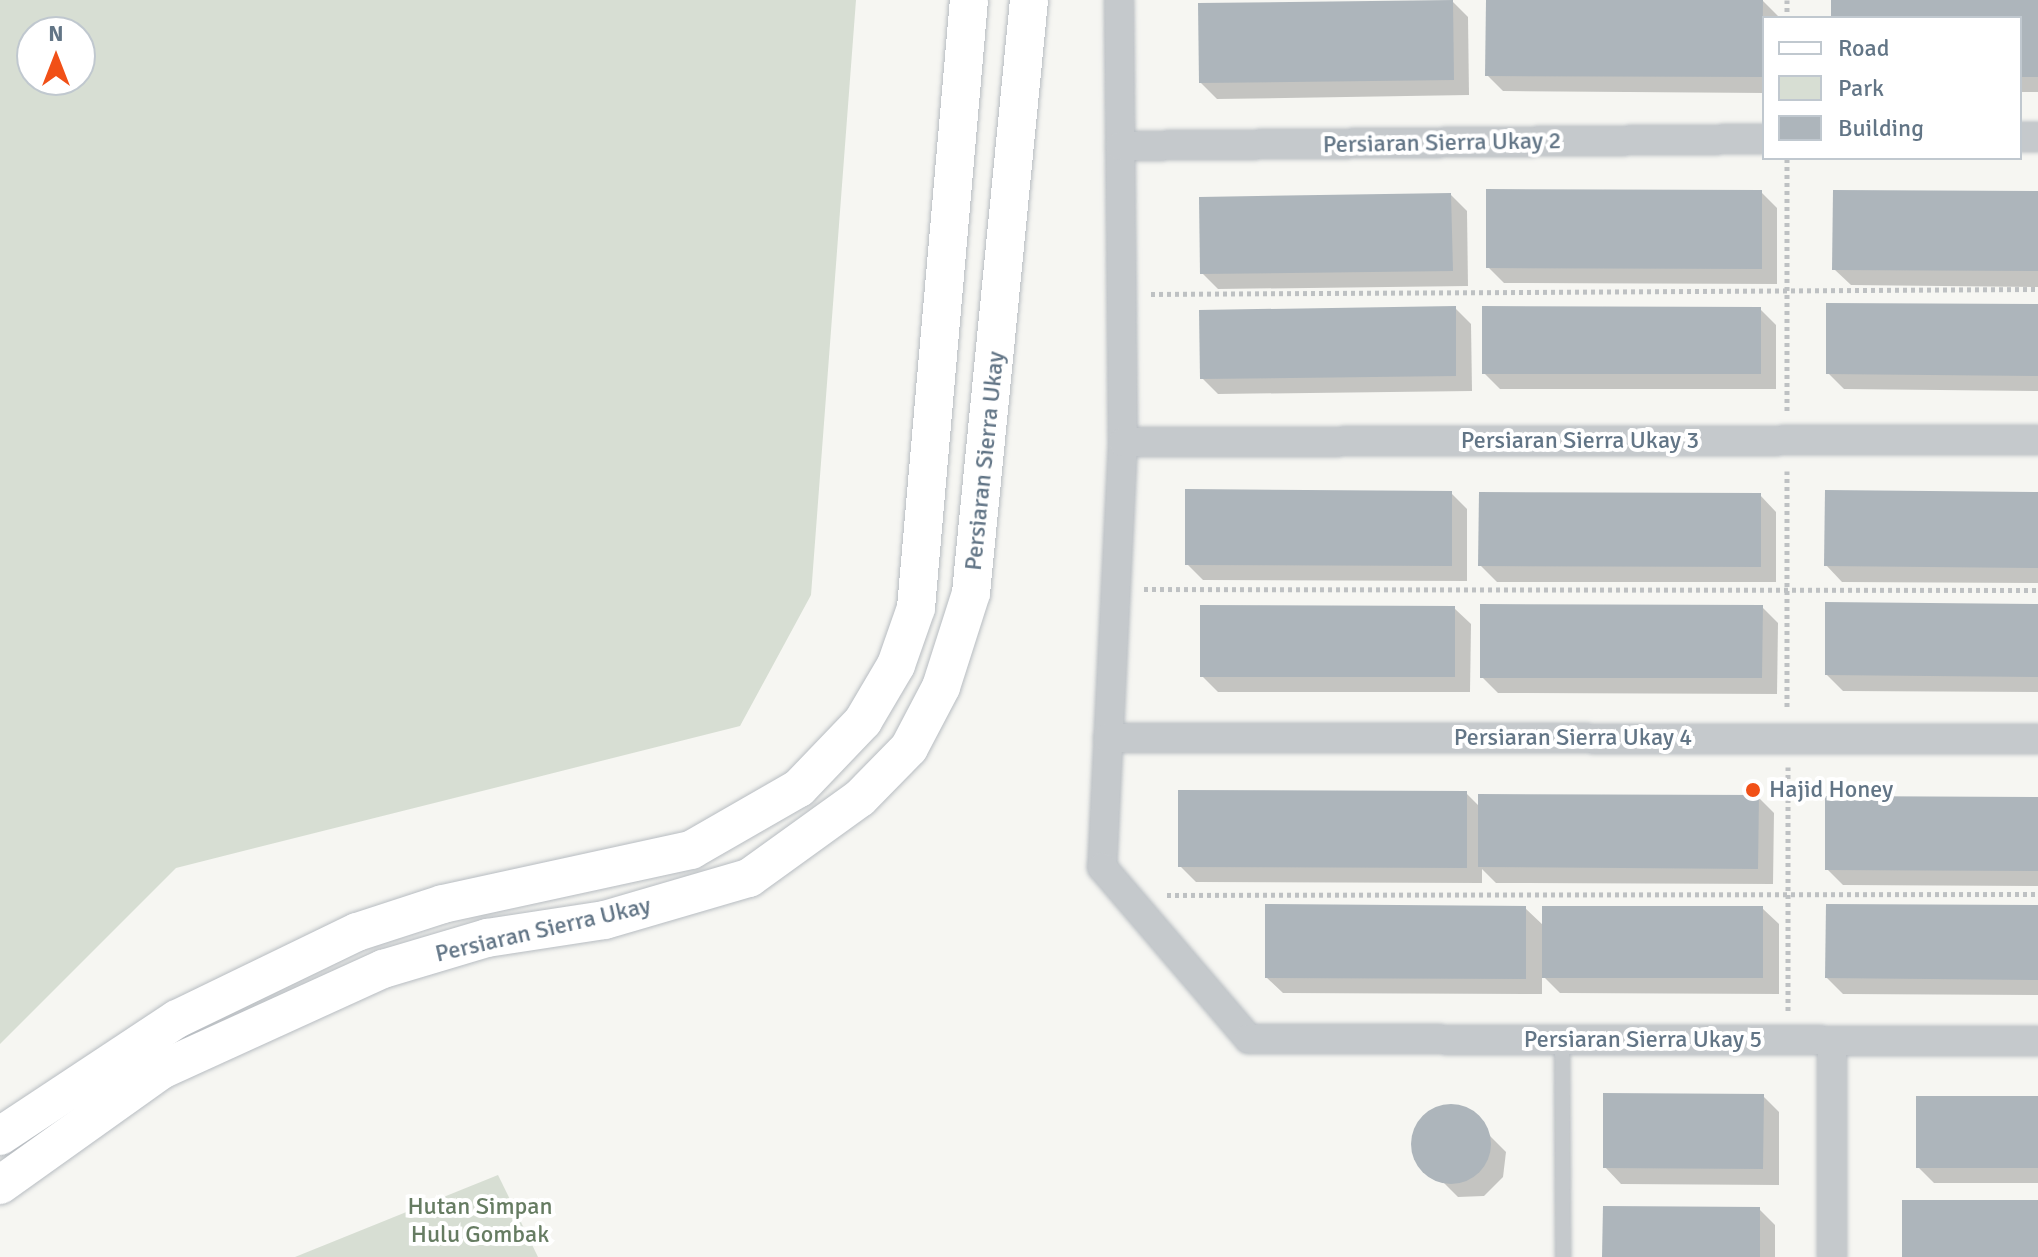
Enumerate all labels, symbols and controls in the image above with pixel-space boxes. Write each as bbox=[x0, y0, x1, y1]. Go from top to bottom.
north arrow bbox=[16, 16, 96, 96]
legend bbox=[1762, 16, 2022, 160]
text: N bbox=[48, 20, 64, 47]
text: Road bbox=[1838, 33, 1889, 63]
text: Park bbox=[1838, 73, 1884, 103]
text: Building bbox=[1838, 113, 1924, 143]
street label: Persiaran Sierra Ukay 2 bbox=[1323, 127, 1561, 159]
street label: Persiaran Sierra Ukay bbox=[959, 350, 1011, 572]
street label: Persiaran Sierra Ukay 3 bbox=[1461, 427, 1699, 455]
street label: Persiaran Sierra Ukay 4 bbox=[1454, 724, 1692, 752]
place label: Hajid Honey bbox=[1769, 776, 1893, 804]
marker: Hajid Honey bbox=[1744, 781, 1762, 799]
street label: Persiaran Sierra Ukay bbox=[432, 891, 654, 969]
street label: Persiaran Sierra Ukay 5 bbox=[1524, 1026, 1762, 1054]
park label: Hutan Simpan Hulu Gombak bbox=[407, 1193, 553, 1249]

